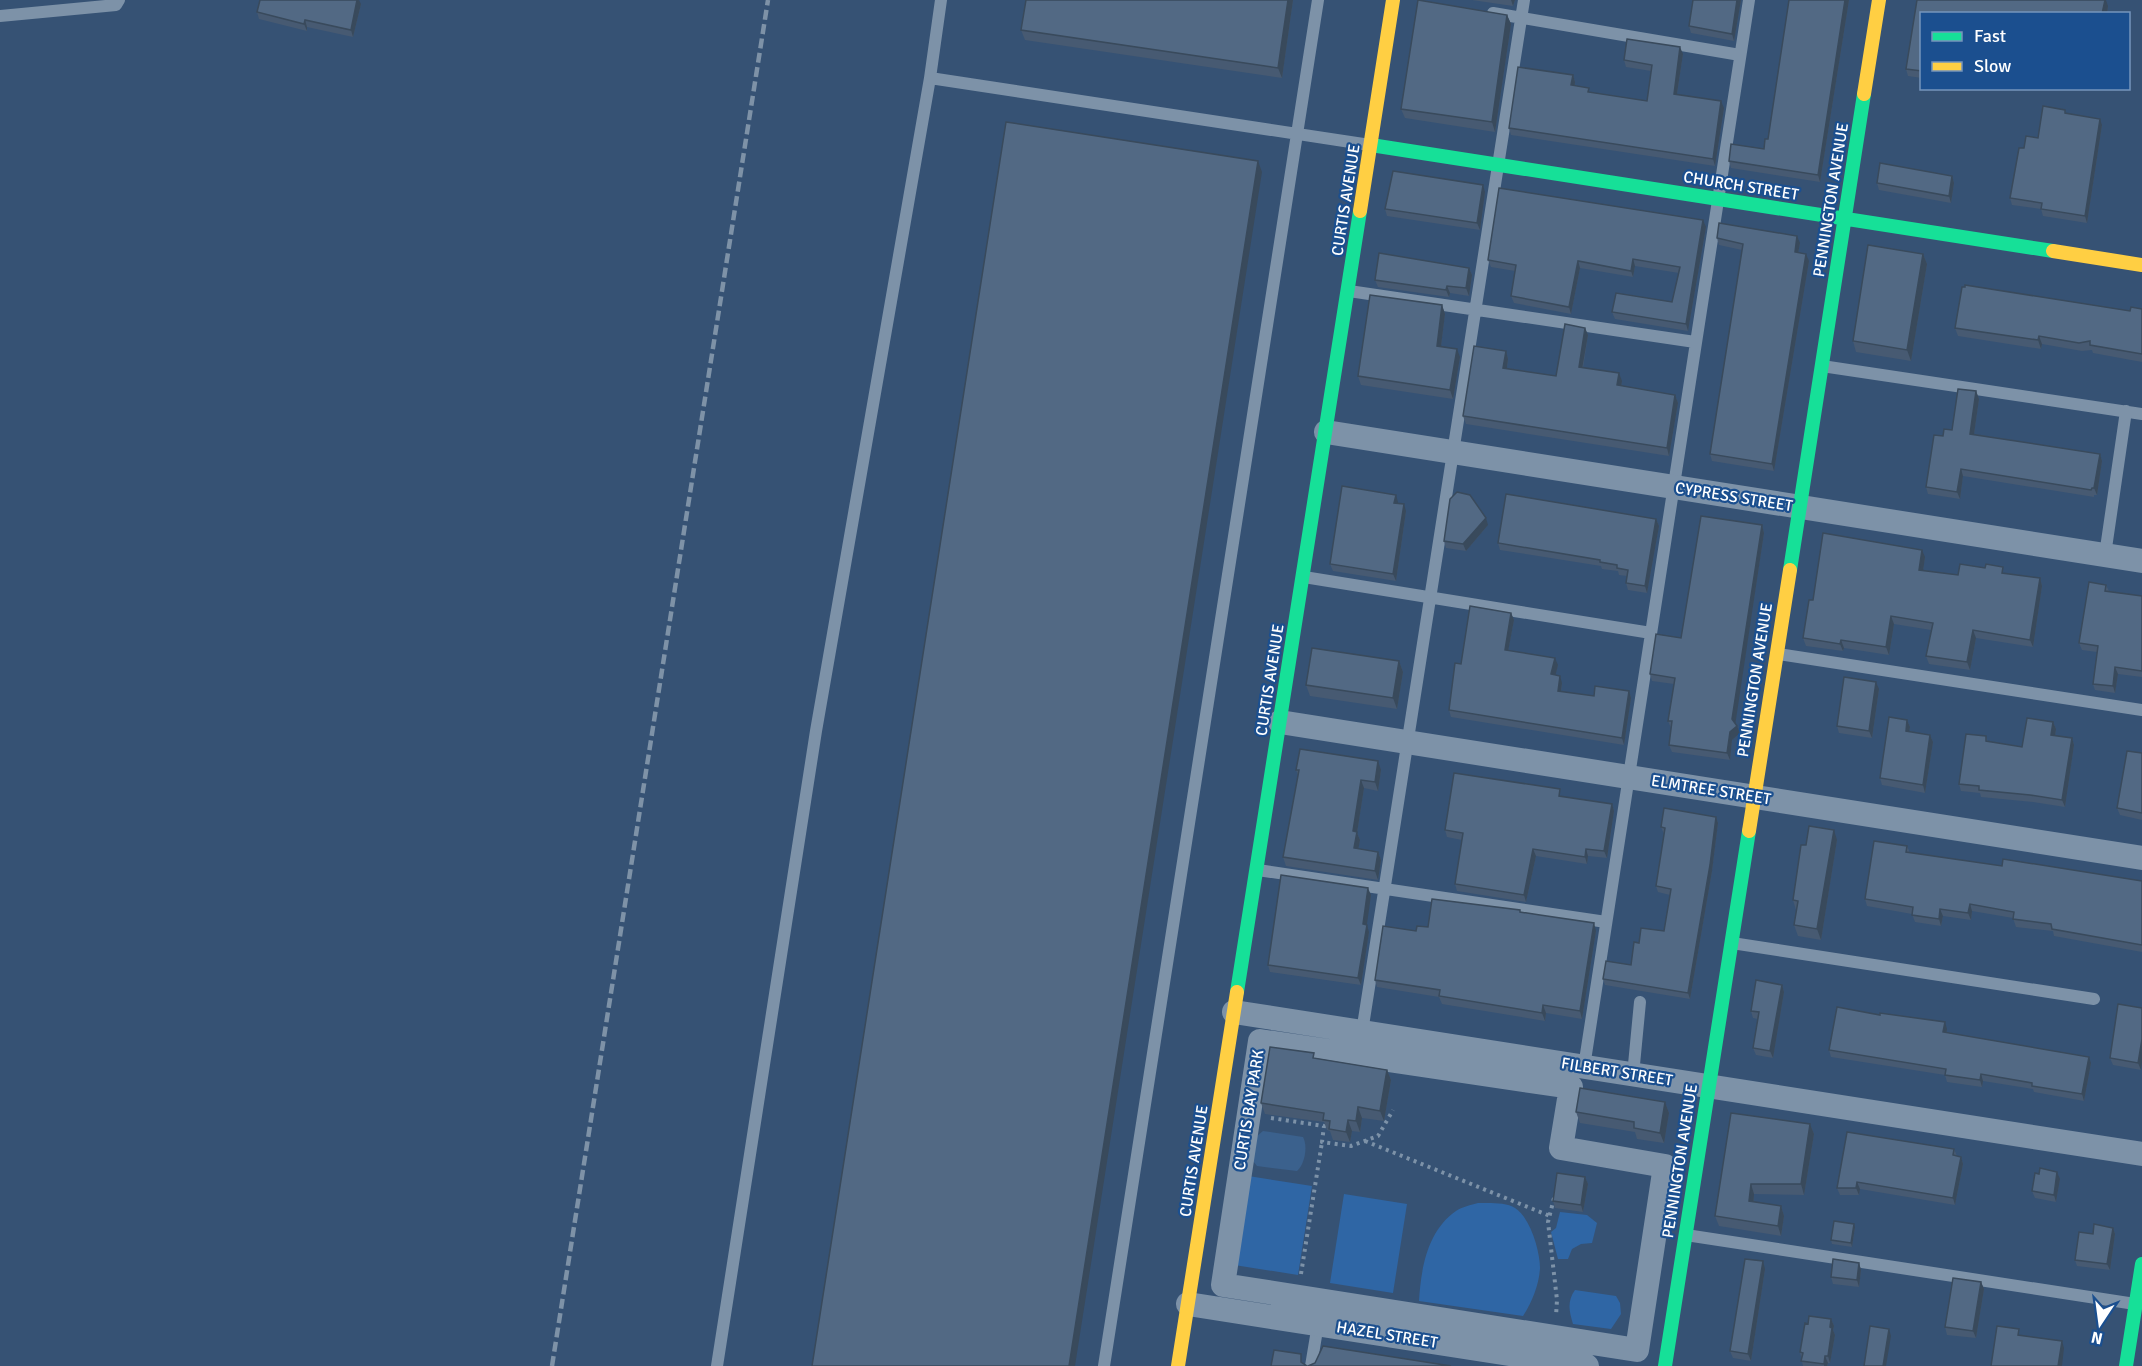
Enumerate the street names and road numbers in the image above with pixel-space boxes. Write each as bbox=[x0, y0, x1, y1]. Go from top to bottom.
street label: PENNINGTON AVENUE bbox=[1809, 121, 1853, 279]
street label: CURTIS AVENUE bbox=[1327, 143, 1365, 257]
street label: CHURCH STREET bbox=[1682, 167, 1800, 205]
street label: CYPRESS STREET bbox=[1674, 478, 1794, 516]
street label: PENNINGTON AVENUE bbox=[1733, 601, 1777, 759]
street label: CURTIS AVENUE bbox=[1251, 623, 1289, 737]
street label: ELMTREE STREET bbox=[1650, 771, 1772, 809]
street label: CURTIS BAY PARK bbox=[1230, 1048, 1268, 1172]
street label: FILBERT STREET bbox=[1560, 1053, 1674, 1091]
street label: PENNINGTON AVENUE bbox=[1658, 1082, 1702, 1240]
street label: CURTIS AVENUE bbox=[1175, 1104, 1213, 1218]
street label: HAZEL STREET bbox=[1335, 1317, 1439, 1353]

